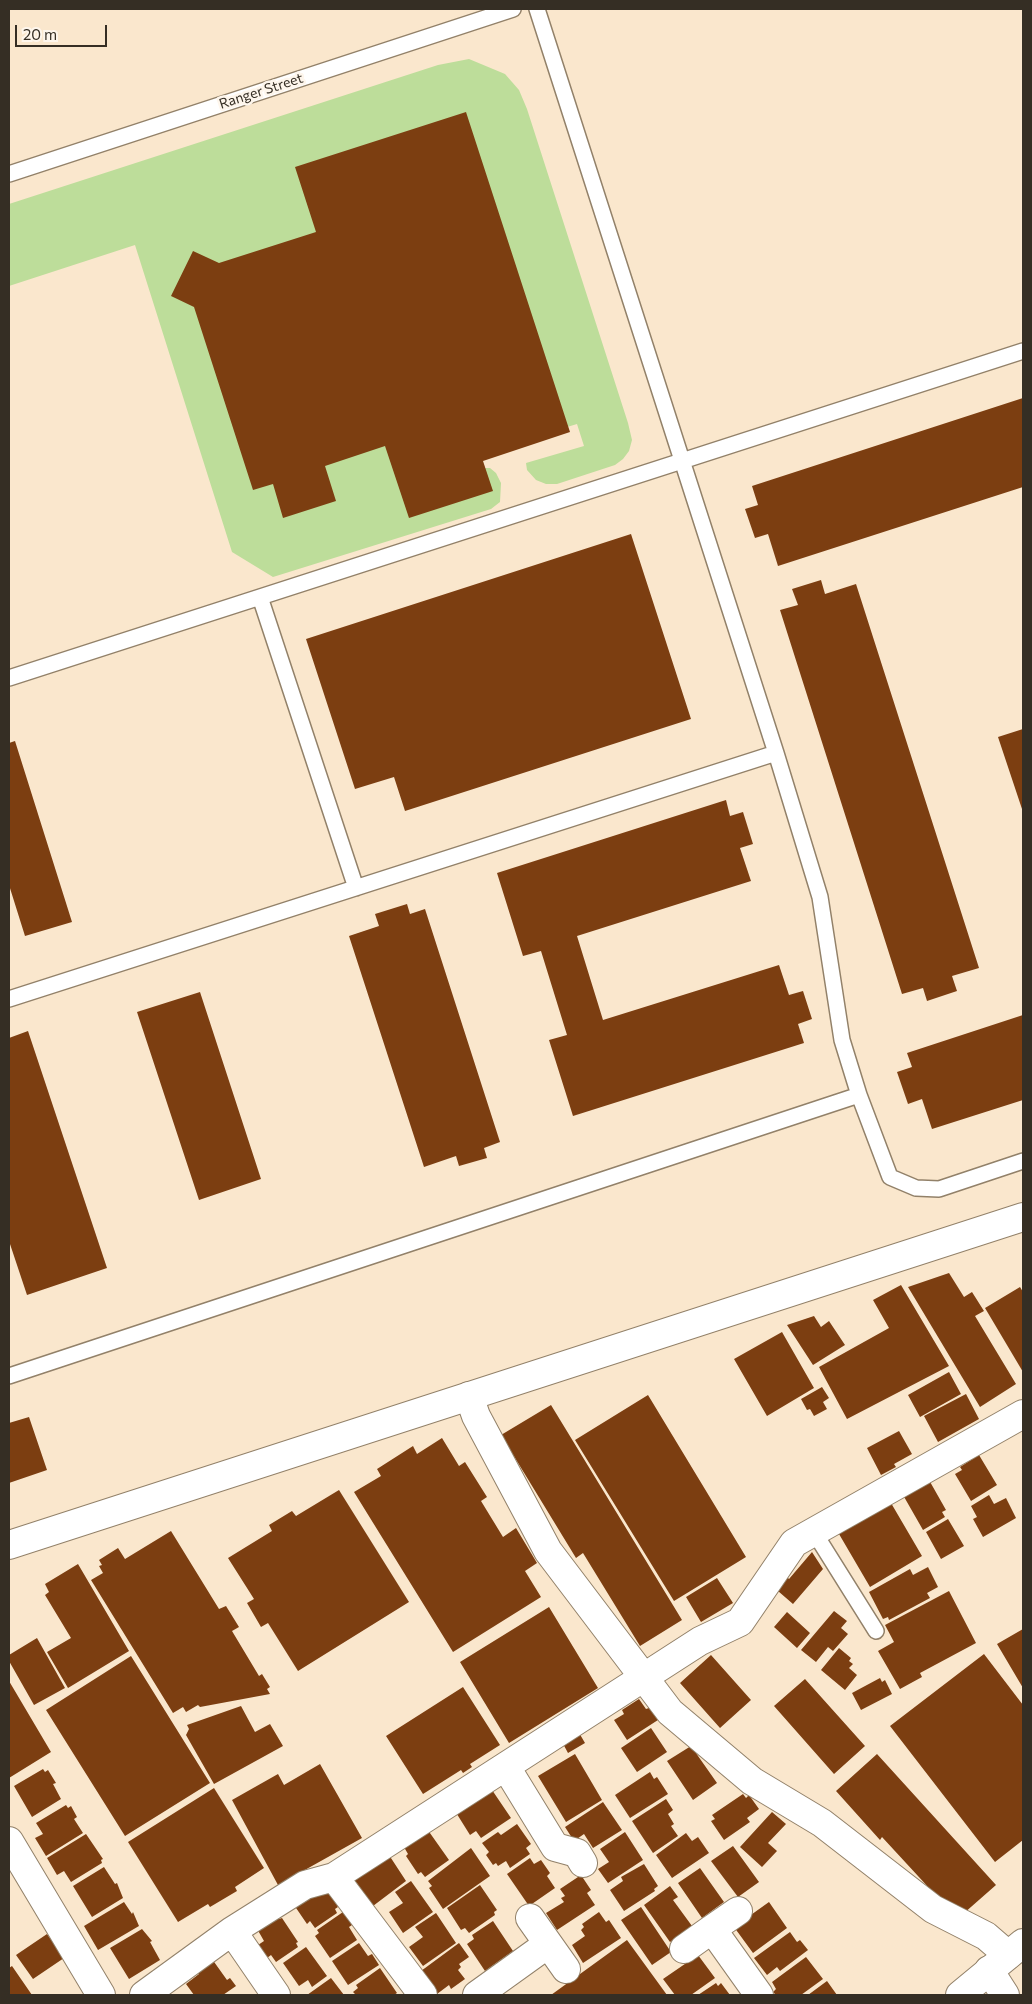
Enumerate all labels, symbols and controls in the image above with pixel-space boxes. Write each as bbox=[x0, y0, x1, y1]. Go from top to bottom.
scale bar bbox=[18, 15, 110, 47]
text: 20 m bbox=[23, 25, 57, 43]
street label: Ranger Street bbox=[217, 70, 305, 112]

